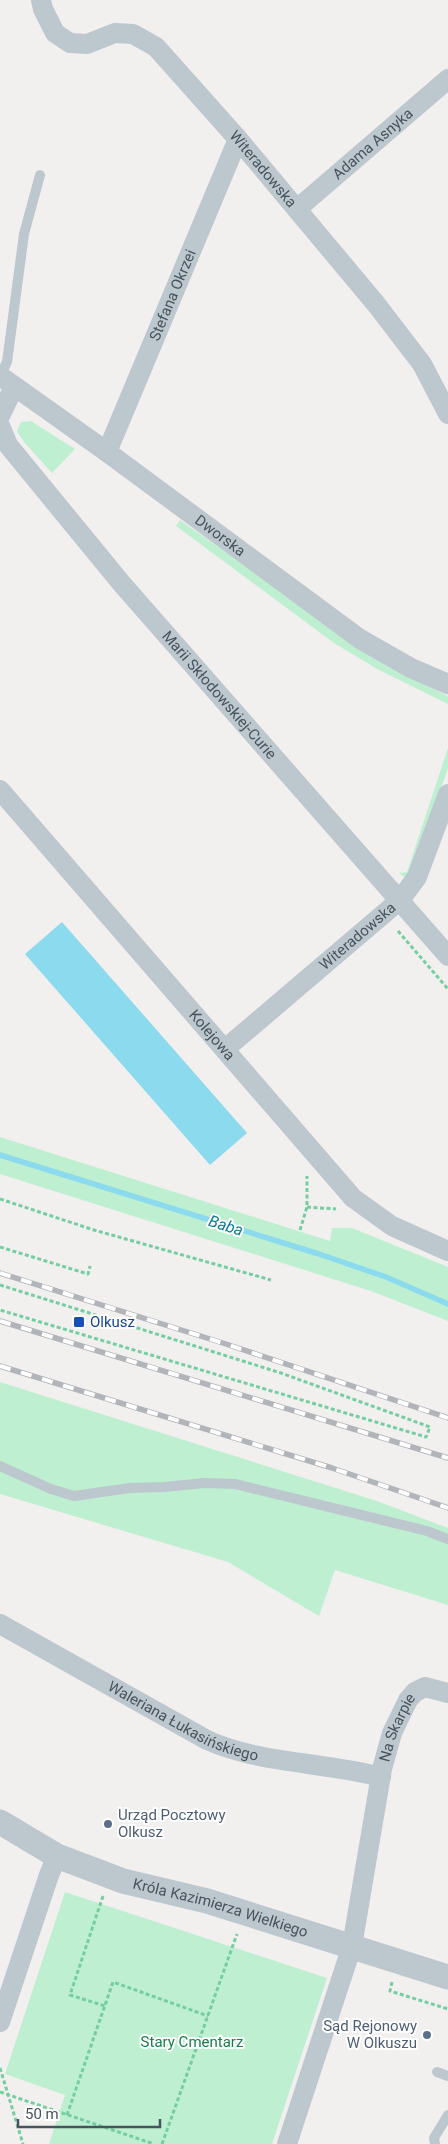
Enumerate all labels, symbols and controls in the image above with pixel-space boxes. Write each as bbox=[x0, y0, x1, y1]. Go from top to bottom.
street label: Adama Asnyka bbox=[329, 104, 417, 183]
street label: Witeradowska bbox=[226, 127, 300, 211]
street label: Stefana Okrzei bbox=[146, 247, 200, 344]
street label: Dworska bbox=[191, 511, 249, 560]
street label: Marii Skłodowskiej-Curie bbox=[158, 627, 280, 763]
street label: Witeradowska bbox=[316, 899, 399, 974]
street label: Kolejowa bbox=[185, 1006, 239, 1064]
water label: Baba bbox=[206, 1211, 246, 1240]
place label: Olkusz bbox=[90, 1313, 135, 1331]
marker: Olkusz bbox=[72, 1315, 86, 1329]
street label: Waleriana Łukasińskiego bbox=[105, 1677, 260, 1765]
street label: Na Skarpie bbox=[375, 1689, 419, 1764]
place label: Urząd Pocztowy Olkusz bbox=[118, 1806, 226, 1841]
marker: Urząd Pocztowy Olkusz bbox=[102, 1818, 114, 1830]
street label: Króla Kazimierza Wielkiego bbox=[131, 1875, 310, 1941]
place label: Sąd Rejonowy W Olkuszu bbox=[323, 2017, 417, 2052]
marker: Sąd Rejonowy W Olkuszu bbox=[421, 2029, 433, 2041]
park label: Stary Cmentarz bbox=[141, 2033, 243, 2051]
scale bar bbox=[18, 2096, 160, 2128]
text: 50 m bbox=[25, 2105, 59, 2123]

